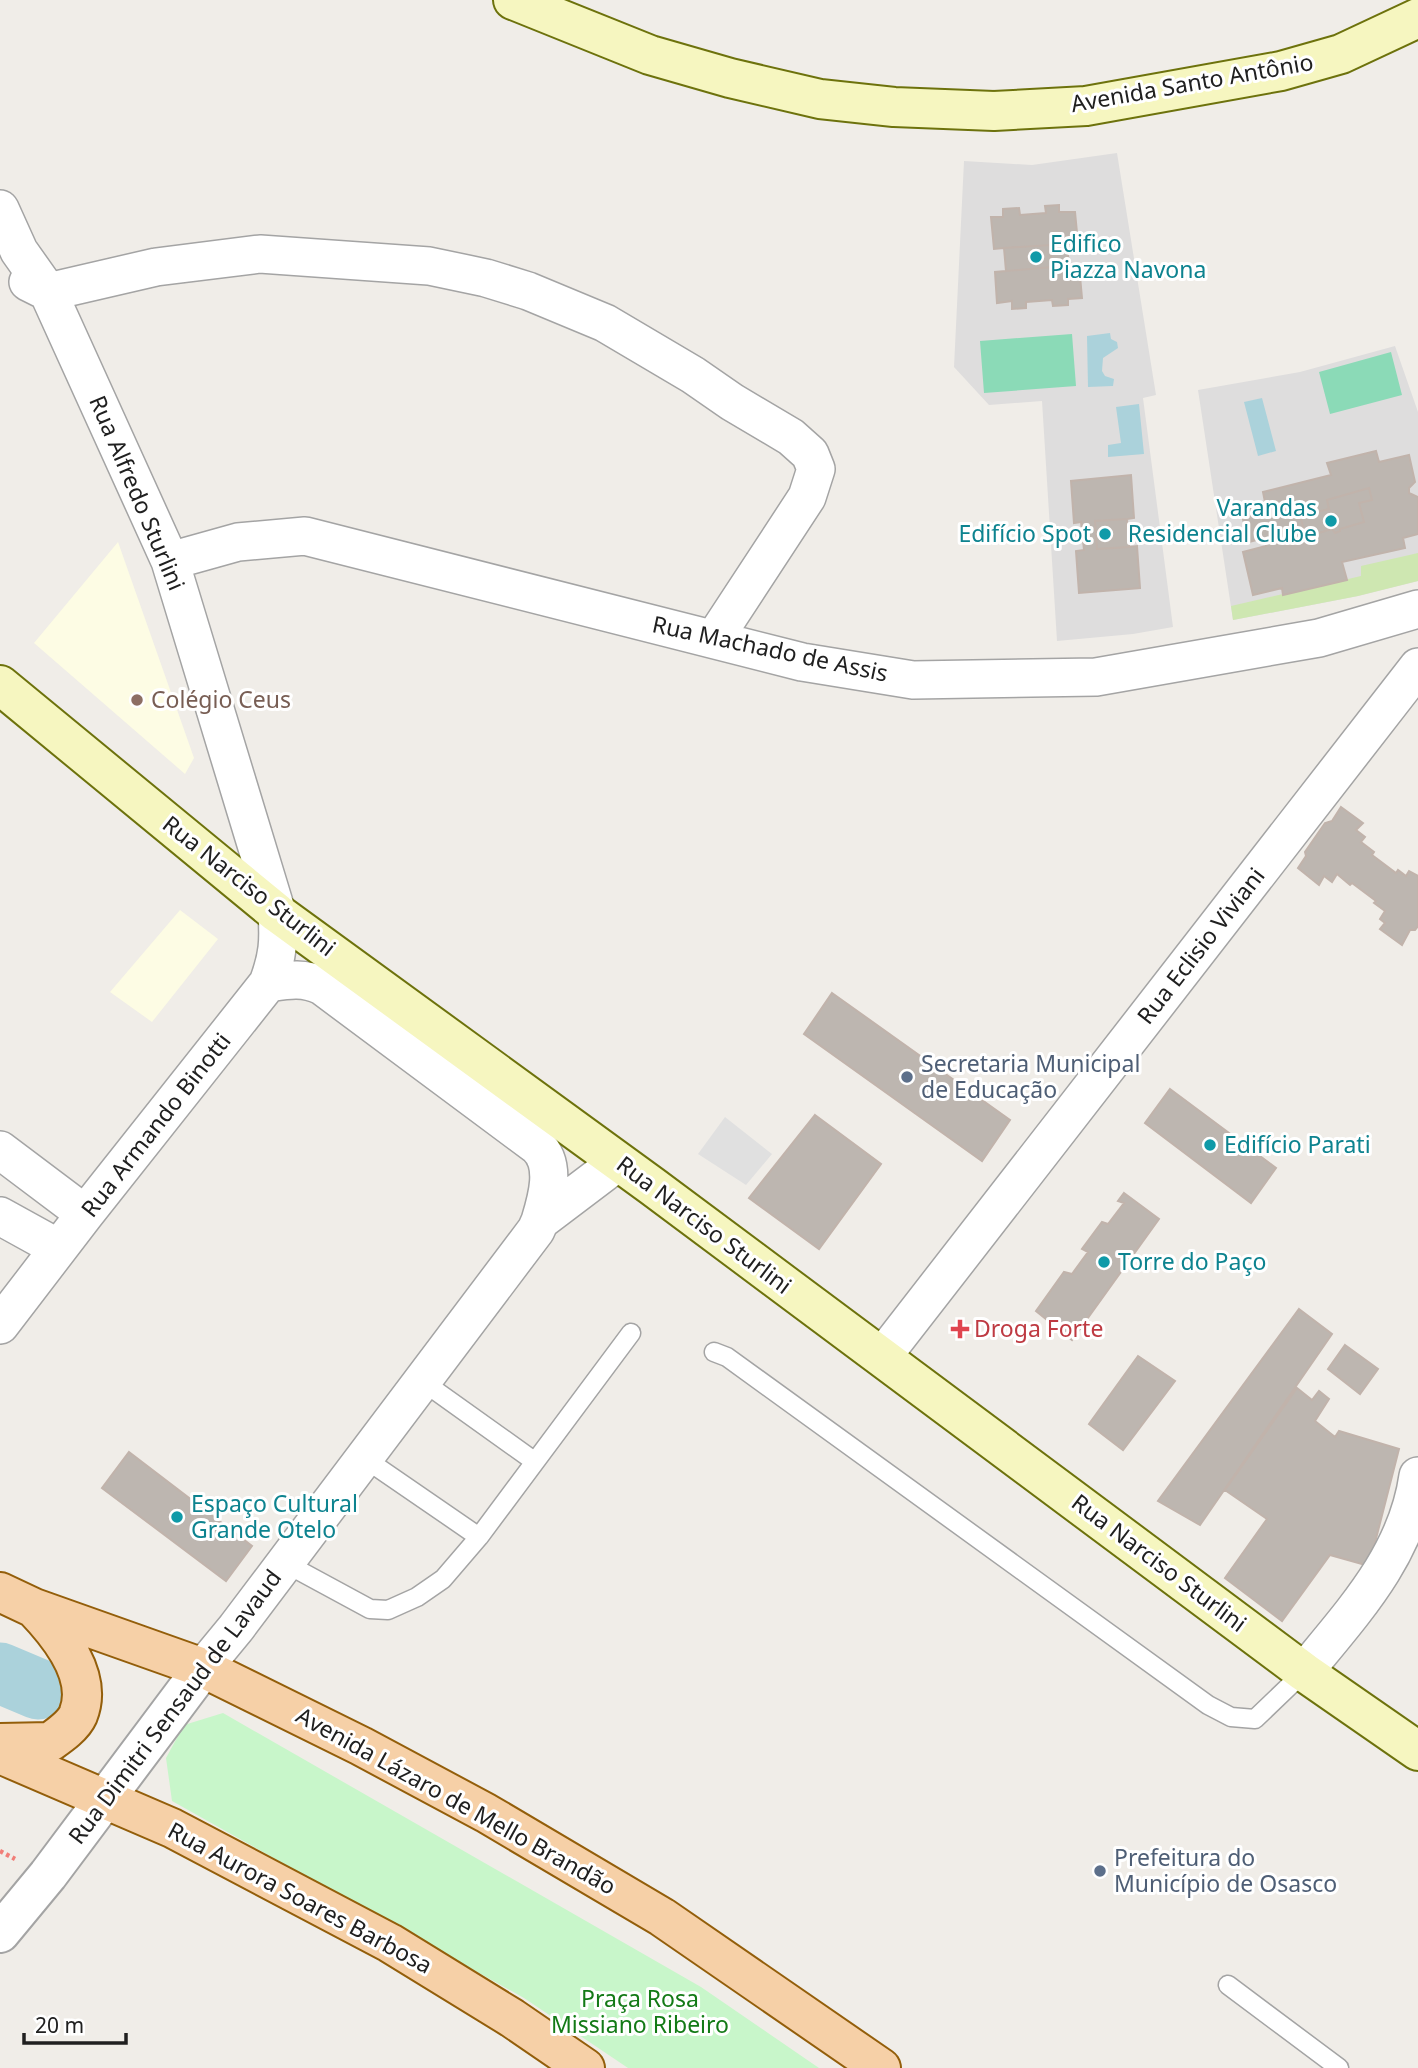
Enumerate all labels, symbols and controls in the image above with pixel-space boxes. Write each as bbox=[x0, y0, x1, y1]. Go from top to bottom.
street label: Avenida Santo Antônio bbox=[1068, 45, 1316, 119]
place label: Edifico Piazza Navona bbox=[1050, 227, 1206, 285]
marker: Edifico Piazza Navona bbox=[1028, 249, 1044, 265]
street label: Rua Alfredo Sturlini bbox=[82, 390, 193, 595]
place label: Varandas Residencial Clube bbox=[1128, 491, 1317, 549]
marker: Varandas Residencial Clube bbox=[1323, 513, 1339, 529]
place label: Edifício Spot bbox=[958, 517, 1091, 549]
marker: Edifício Spot bbox=[1097, 526, 1113, 542]
street label: Rua Machado de Assis bbox=[649, 607, 891, 689]
place label: Colégio Ceus bbox=[151, 683, 291, 715]
marker: Colégio Ceus bbox=[129, 692, 145, 708]
street label: Rua Narciso Sturlini bbox=[156, 808, 343, 963]
street label: Rua Eclisio Viviani bbox=[1129, 861, 1271, 1030]
street label: Rua Armando Binotti bbox=[73, 1026, 237, 1223]
place label: Secretaria Municipal de Educação bbox=[921, 1047, 1140, 1105]
marker: Secretaria Municipal de Educação bbox=[899, 1069, 915, 1085]
place label: Edifício Parati bbox=[1224, 1128, 1371, 1160]
marker: Edifício Parati bbox=[1202, 1137, 1218, 1153]
street label: Rua Narciso Sturlini bbox=[611, 1148, 799, 1301]
place label: Torre do Paço bbox=[1118, 1245, 1266, 1277]
marker: Torre do Paço bbox=[1096, 1254, 1112, 1270]
place label: Droga Forte bbox=[974, 1312, 1103, 1344]
marker: Droga Forte bbox=[952, 1321, 968, 1337]
street label: Rua Narciso Sturlini bbox=[1066, 1486, 1254, 1639]
place label: Espaço Cultural Grande Otelo bbox=[191, 1487, 358, 1545]
marker: Espaço Cultural Grande Otelo bbox=[169, 1509, 185, 1525]
street label: Rua Dimitri Sensaud de Lavaud bbox=[60, 1562, 288, 1850]
street label: Avenida Lázaro de Mello Brandão bbox=[291, 1699, 622, 1902]
street label: Rua Aurora Soares Barbosa bbox=[163, 1814, 438, 1980]
place label: Prefeitura do Município de Osasco bbox=[1114, 1841, 1337, 1899]
marker: Prefeitura do Município de Osasco bbox=[1092, 1863, 1108, 1879]
park label: Praça Rosa Missiano Ribeiro bbox=[551, 1982, 729, 2040]
scale bar bbox=[24, 2002, 126, 2046]
text: 20 m bbox=[35, 2011, 84, 2039]

